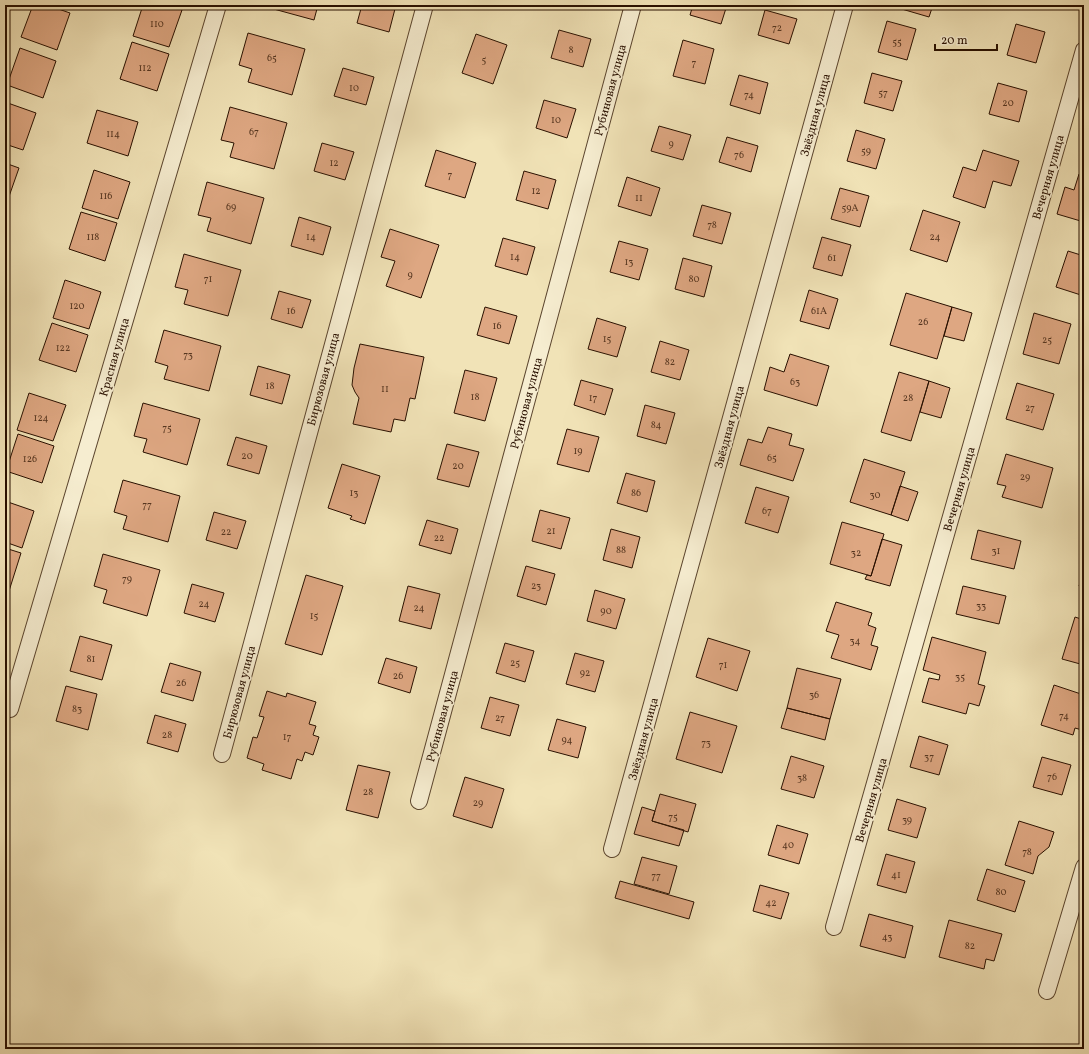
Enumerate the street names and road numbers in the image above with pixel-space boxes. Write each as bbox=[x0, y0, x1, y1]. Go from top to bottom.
street label: Рубиновая улица bbox=[591, 42, 631, 138]
street label: Звёздная улица bbox=[797, 72, 835, 159]
street label: Вечерняя улица bbox=[1029, 133, 1069, 222]
street label: Красная улица bbox=[96, 316, 134, 399]
street label: Бирюзовая улица bbox=[304, 331, 344, 428]
street label: Рубиновая улица bbox=[507, 355, 547, 451]
street label: Звёздная улица bbox=[711, 384, 749, 471]
street label: Вечерняя улица bbox=[940, 445, 980, 534]
street label: Бирюзовая улица bbox=[220, 644, 260, 741]
street label: Рубиновая улица bbox=[423, 668, 463, 764]
street label: Звёздная улица bbox=[625, 696, 663, 783]
street label: Вечерняя улица bbox=[852, 756, 892, 845]

